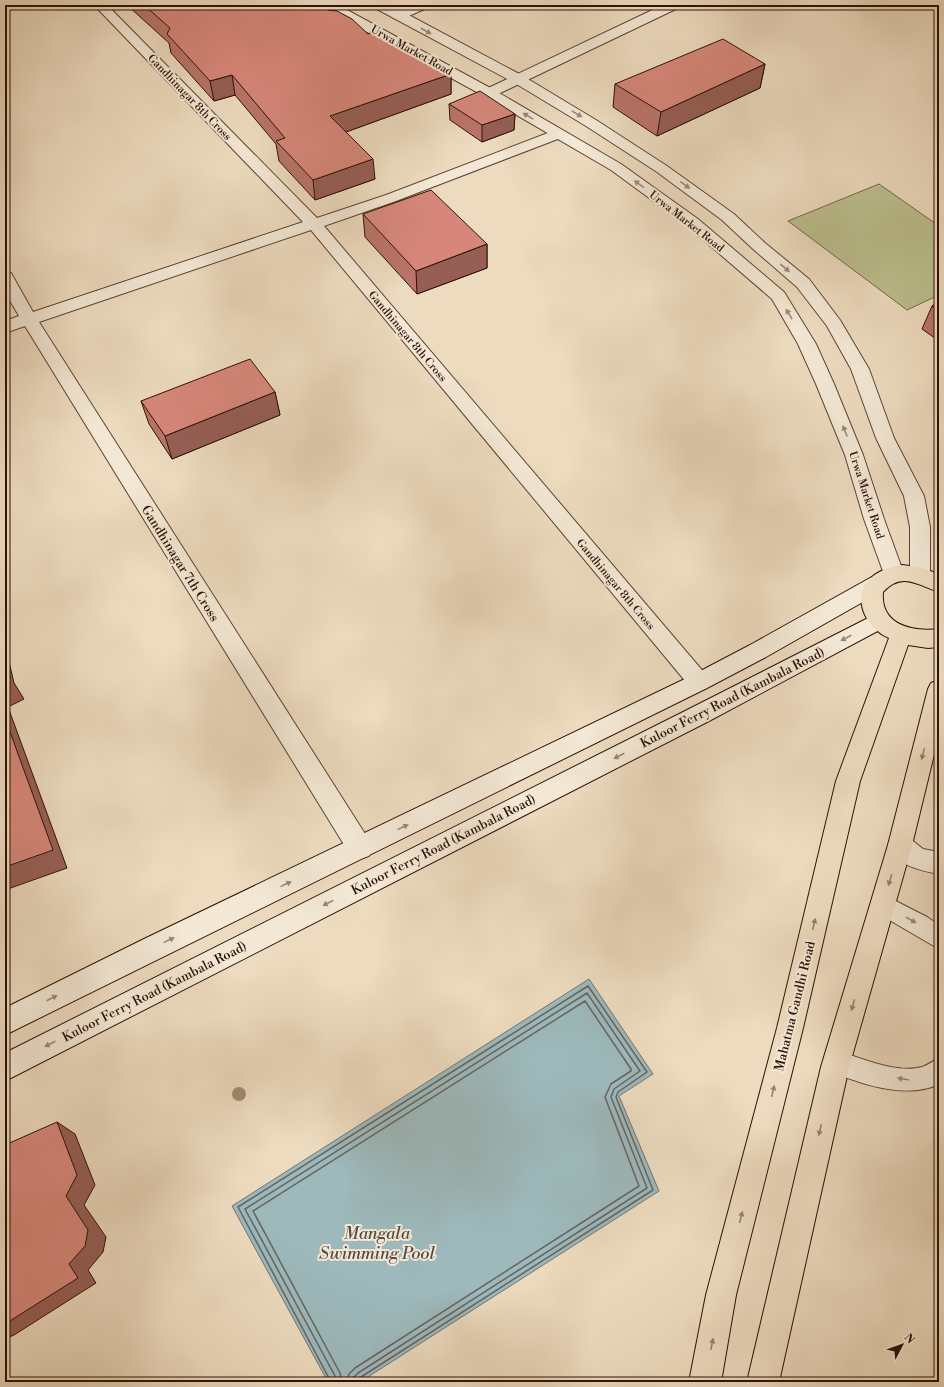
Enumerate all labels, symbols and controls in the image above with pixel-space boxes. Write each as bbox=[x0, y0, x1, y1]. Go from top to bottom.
street label: Urwa Market Road bbox=[368, 23, 456, 79]
one-way arrow bbox=[420, 27, 432, 34]
street label: Gandhinagar 8th Cross bbox=[144, 52, 234, 144]
one-way arrow bbox=[572, 110, 582, 118]
one-way arrow bbox=[523, 112, 533, 120]
one-way arrow bbox=[634, 180, 644, 188]
one-way arrow bbox=[680, 181, 690, 189]
street label: Urwa Market Road bbox=[646, 188, 727, 256]
one-way arrow bbox=[780, 263, 791, 272]
street label: Gandhinagar 8th Cross bbox=[365, 288, 450, 385]
one-way arrow bbox=[785, 309, 793, 319]
one-way arrow bbox=[841, 425, 847, 437]
street label: Urwa Market Road bbox=[845, 450, 887, 542]
street label: Gandhinagar 7th Cross bbox=[138, 502, 223, 625]
street label: Gandhinagar 8th Cross bbox=[573, 536, 658, 633]
one-way arrow bbox=[840, 634, 852, 641]
street label: Kuloor Ferry Road (Kambala Road) bbox=[637, 644, 827, 752]
one-way arrow bbox=[919, 748, 925, 760]
one-way arrow bbox=[613, 752, 624, 759]
street label: Kuloor Ferry Road (Kambala Road) bbox=[348, 791, 538, 899]
one-way arrow bbox=[397, 824, 409, 830]
one-way arrow bbox=[887, 874, 893, 886]
one-way arrow bbox=[280, 881, 292, 887]
one-way arrow bbox=[322, 900, 334, 906]
one-way arrow bbox=[905, 917, 917, 924]
one-way arrow bbox=[812, 918, 818, 930]
one-way arrow bbox=[163, 937, 175, 943]
street label: Kuloor Ferry Road (Kambala Road) bbox=[59, 938, 249, 1046]
street label: Mahatma Gandhi Road bbox=[771, 939, 819, 1073]
one-way arrow bbox=[47, 995, 58, 1001]
one-way arrow bbox=[850, 999, 856, 1011]
one-way arrow bbox=[44, 1041, 55, 1047]
one-way arrow bbox=[897, 1076, 909, 1082]
one-way arrow bbox=[771, 1085, 777, 1097]
one-way arrow bbox=[817, 1124, 823, 1137]
one-way arrow bbox=[738, 1211, 744, 1223]
water label: Mangala Swimming Pool bbox=[319, 1223, 435, 1265]
north arrow bbox=[882, 1325, 922, 1365]
text: N bbox=[901, 1331, 917, 1347]
one-way arrow bbox=[709, 1338, 715, 1350]

